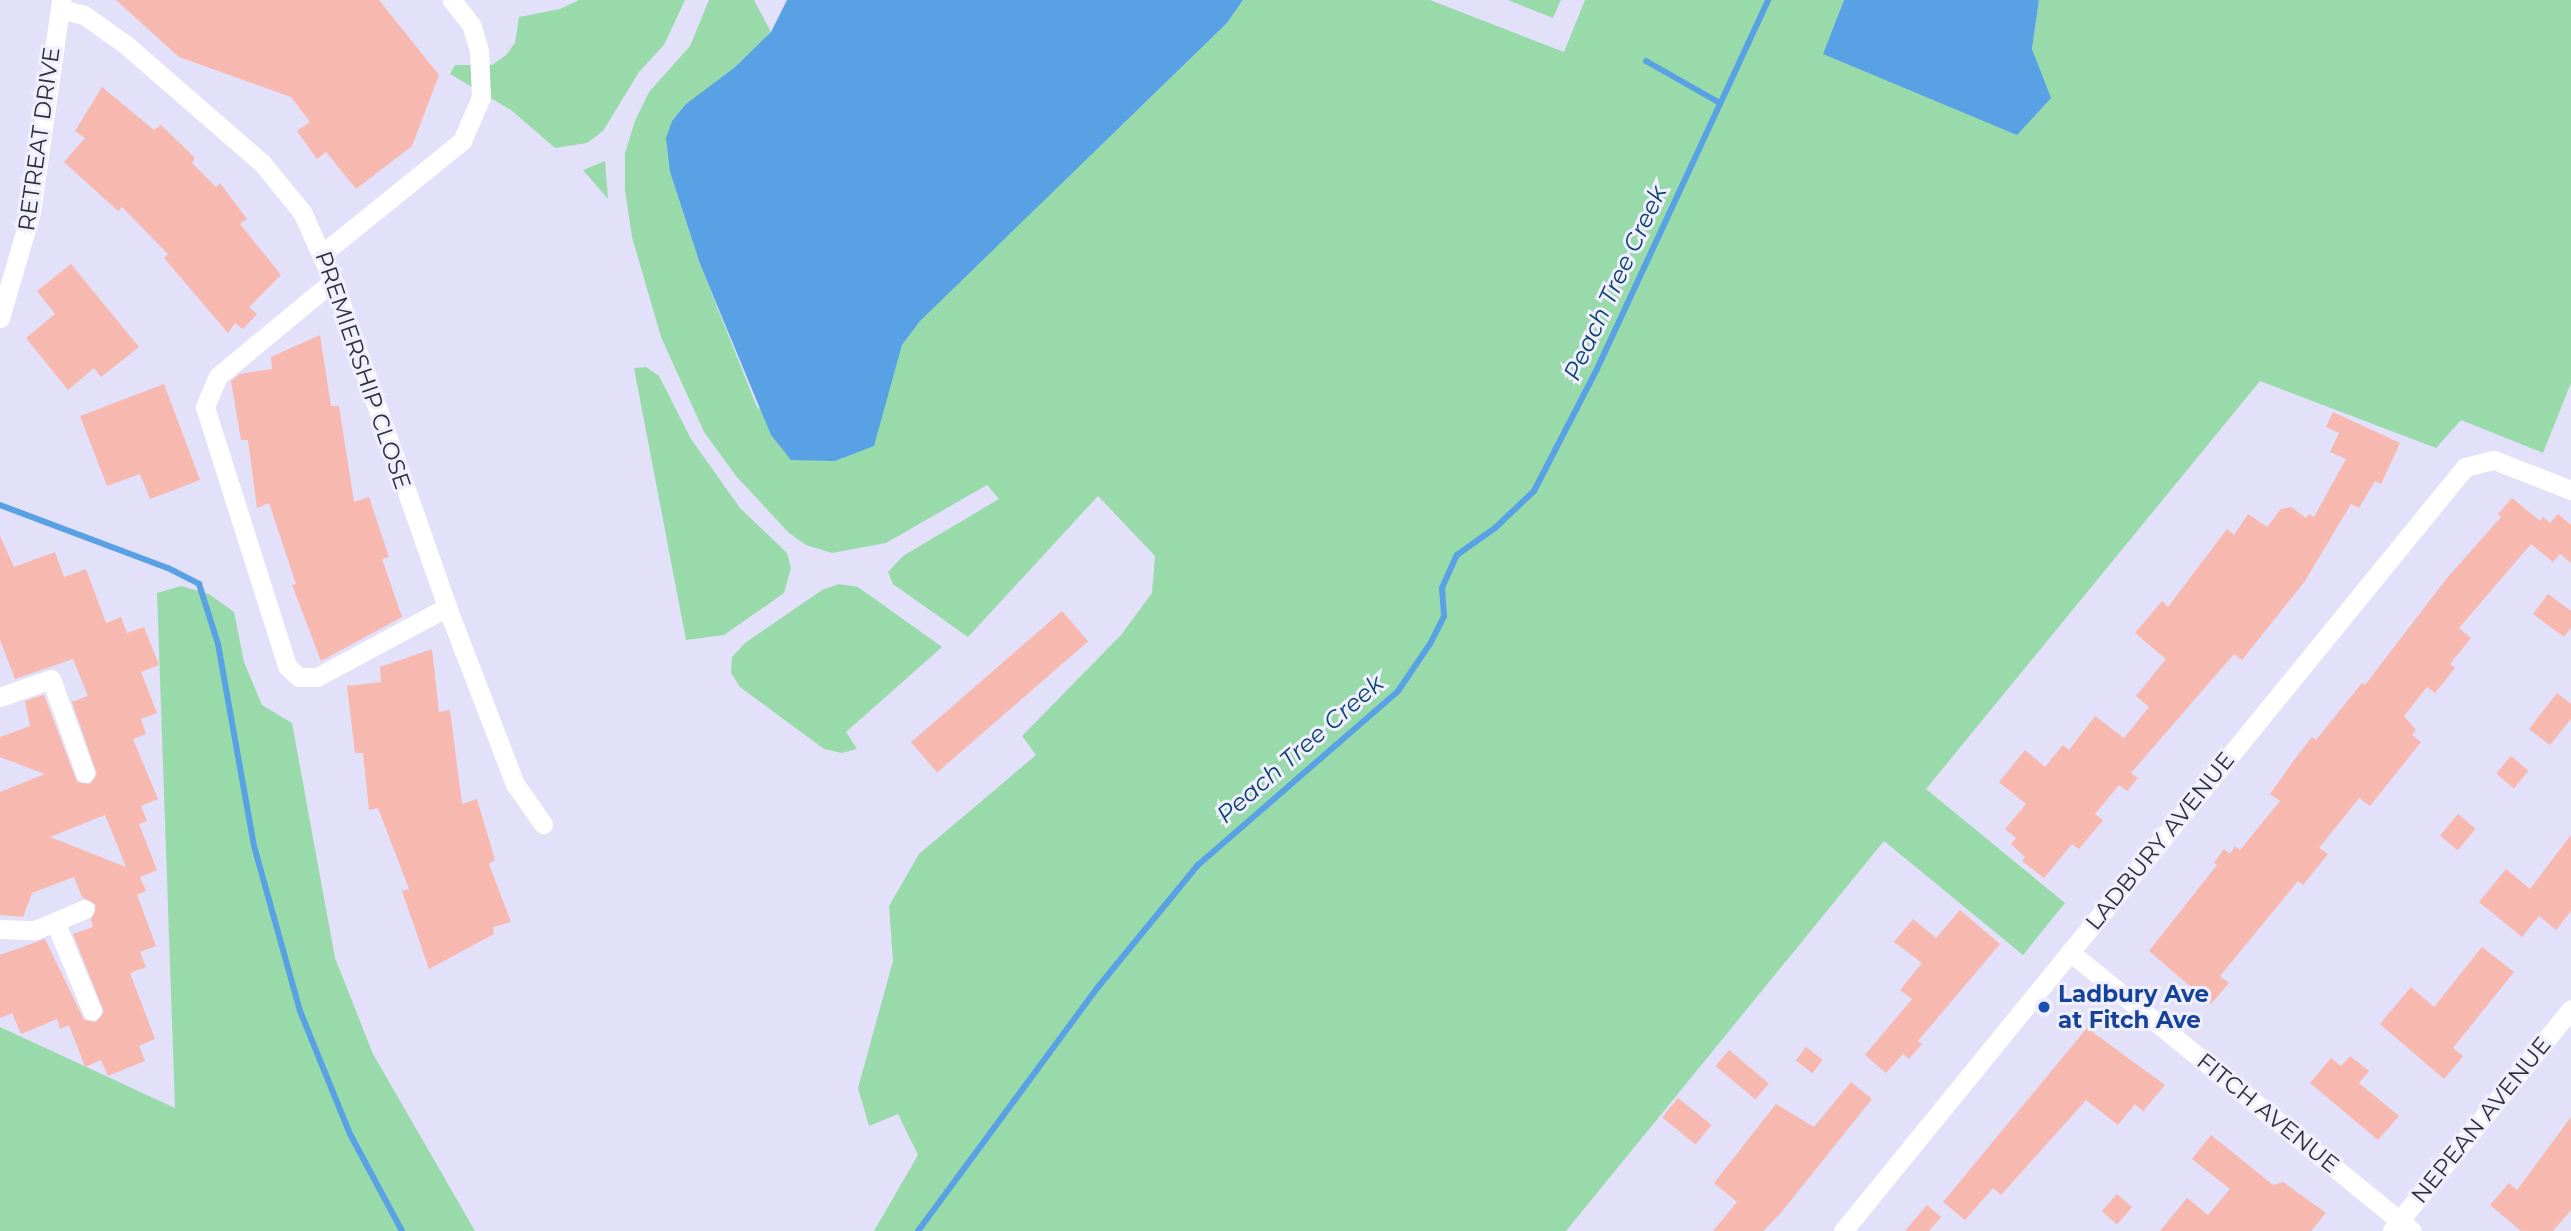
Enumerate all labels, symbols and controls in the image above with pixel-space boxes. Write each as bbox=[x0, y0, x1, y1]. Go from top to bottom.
street label: RETREAT DRIVE bbox=[12, 45, 66, 233]
water label: Peach Tree Creek bbox=[1557, 181, 1673, 385]
street label: PREMIERSHIP CLOSE bbox=[309, 247, 417, 493]
water label: Peach Tree Creek bbox=[1211, 669, 1389, 829]
street label: LADBURY AVENUE bbox=[2080, 747, 2240, 935]
place label: Ladbury Ave at Fitch Ave bbox=[2058, 980, 2209, 1034]
marker: Ladbury Ave at Fitch Ave bbox=[2036, 999, 2052, 1015]
street label: NEPEAN AVENUE bbox=[2405, 1031, 2557, 1209]
street label: FITCH AVENUE bbox=[2191, 1047, 2345, 1179]

